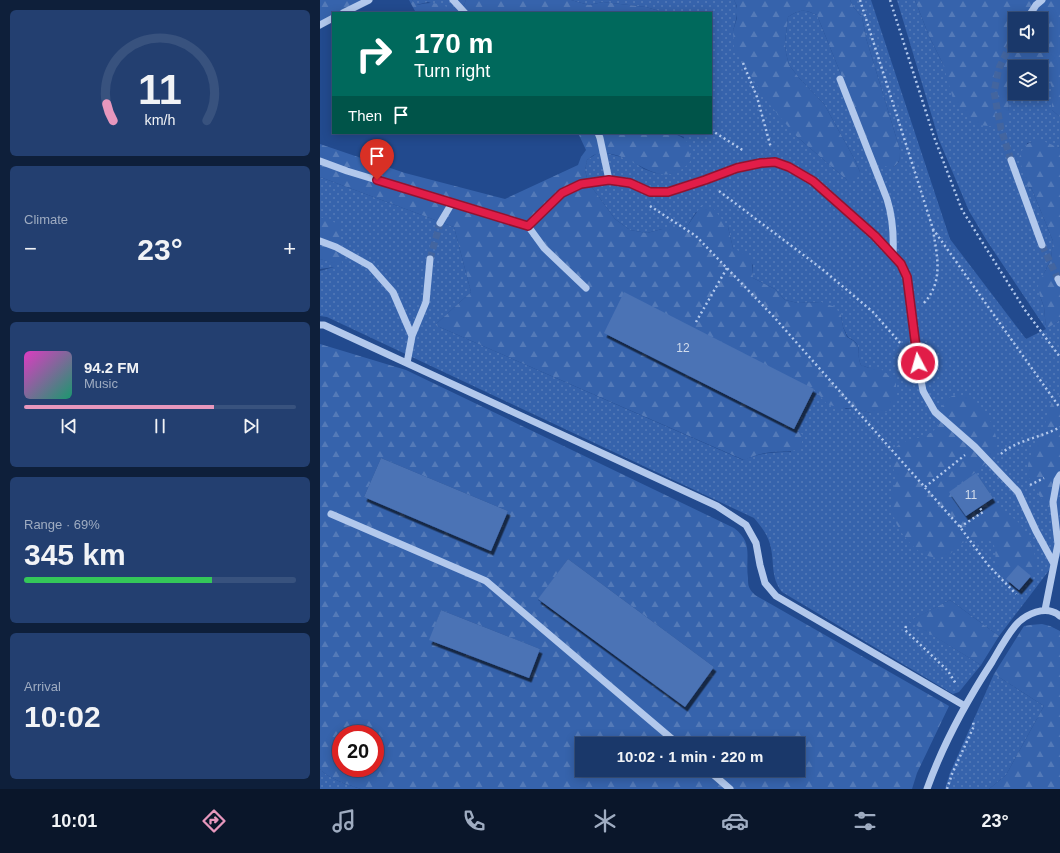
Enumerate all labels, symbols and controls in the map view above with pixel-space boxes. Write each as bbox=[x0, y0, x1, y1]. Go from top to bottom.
map controls bbox=[1008, 12, 1048, 100]
button: sound bbox=[1008, 12, 1048, 52]
icon: right bbox=[348, 28, 400, 80]
text: 170 m bbox=[414, 28, 493, 59]
button: layers bbox=[1008, 60, 1048, 100]
text: Turn right bbox=[414, 61, 490, 81]
text: 11 bbox=[138, 66, 182, 113]
icon: arrive bbox=[390, 104, 412, 126]
text: Then bbox=[348, 107, 382, 124]
text: km/h bbox=[145, 111, 176, 127]
pin bbox=[360, 139, 394, 180]
icon: arrive bbox=[366, 145, 388, 167]
text: Climate bbox=[24, 212, 68, 227]
text: 23° bbox=[137, 233, 183, 266]
text: − bbox=[24, 236, 37, 261]
text: + bbox=[283, 236, 296, 261]
house number: 12 bbox=[676, 341, 690, 355]
position arrow bbox=[897, 342, 939, 384]
text: 94.2 FM bbox=[84, 359, 139, 376]
text: Music bbox=[84, 376, 118, 391]
icon: previous bbox=[58, 415, 80, 437]
icon: pause bbox=[149, 415, 171, 437]
icon: next bbox=[240, 415, 262, 437]
house number: 11 bbox=[965, 488, 978, 502]
text: Range · 69% bbox=[24, 517, 100, 532]
text: 345 km bbox=[24, 538, 126, 571]
text: Arrival bbox=[24, 679, 61, 694]
text: 10:02 bbox=[24, 700, 101, 733]
speed limit sign: 20 bbox=[332, 725, 384, 777]
text: 10:02 · 1 min · 220 m bbox=[617, 748, 763, 765]
icon: directions bbox=[200, 807, 228, 835]
icon: music bbox=[330, 807, 358, 835]
icon: phone bbox=[460, 807, 488, 835]
icon: climate bbox=[591, 807, 619, 835]
icon: car bbox=[721, 807, 749, 835]
icon: filters bbox=[851, 807, 879, 835]
text: 10:01 bbox=[51, 811, 97, 831]
text: 23° bbox=[982, 811, 1009, 831]

